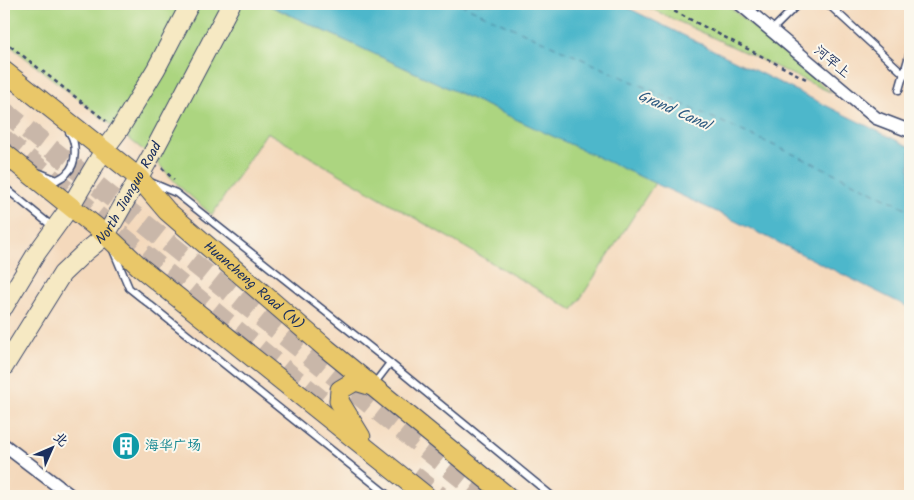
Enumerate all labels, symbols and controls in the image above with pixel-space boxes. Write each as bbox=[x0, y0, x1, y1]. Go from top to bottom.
street label: 河罕上 bbox=[809, 40, 855, 84]
water label: Grand Canal bbox=[634, 84, 717, 139]
street label: North Jianguo Road bbox=[91, 137, 168, 250]
street label: Huancheng Road (N) bbox=[198, 236, 309, 336]
north arrow bbox=[28, 422, 78, 472]
text: 北 bbox=[48, 427, 73, 452]
building icon: 海华广场 bbox=[111, 431, 141, 461]
place label: 海华广场 bbox=[145, 435, 201, 457]

